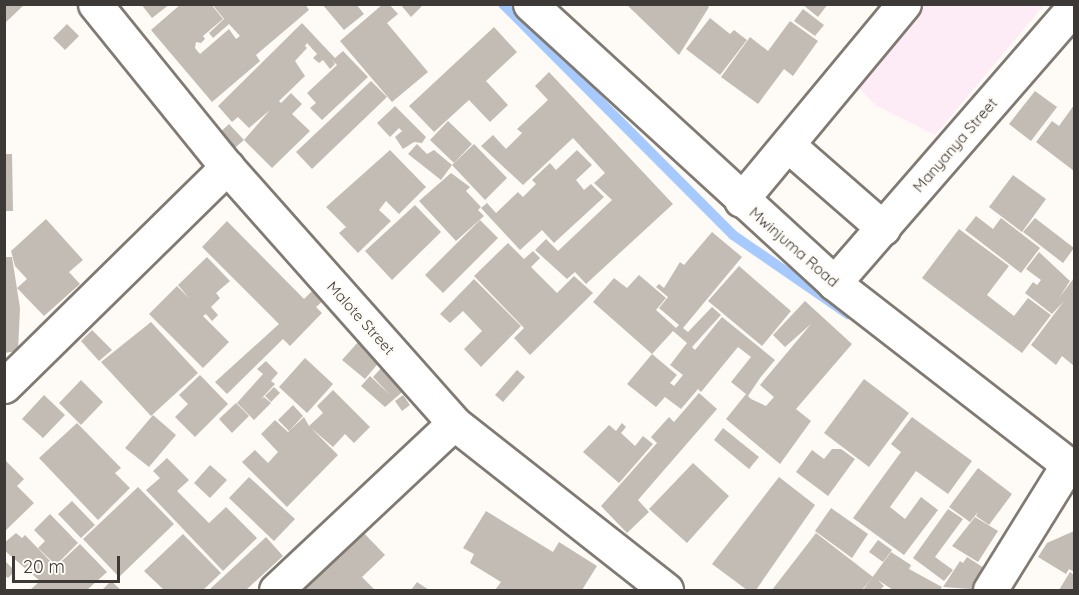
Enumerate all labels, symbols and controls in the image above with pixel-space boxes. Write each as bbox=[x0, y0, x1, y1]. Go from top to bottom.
street label: Manyanya Street bbox=[909, 94, 1001, 196]
street label: Mwinjuma Road bbox=[746, 203, 842, 291]
street label: Malote Street bbox=[323, 278, 399, 358]
scale bar bbox=[15, 544, 123, 582]
text: 20 m bbox=[23, 555, 65, 578]

